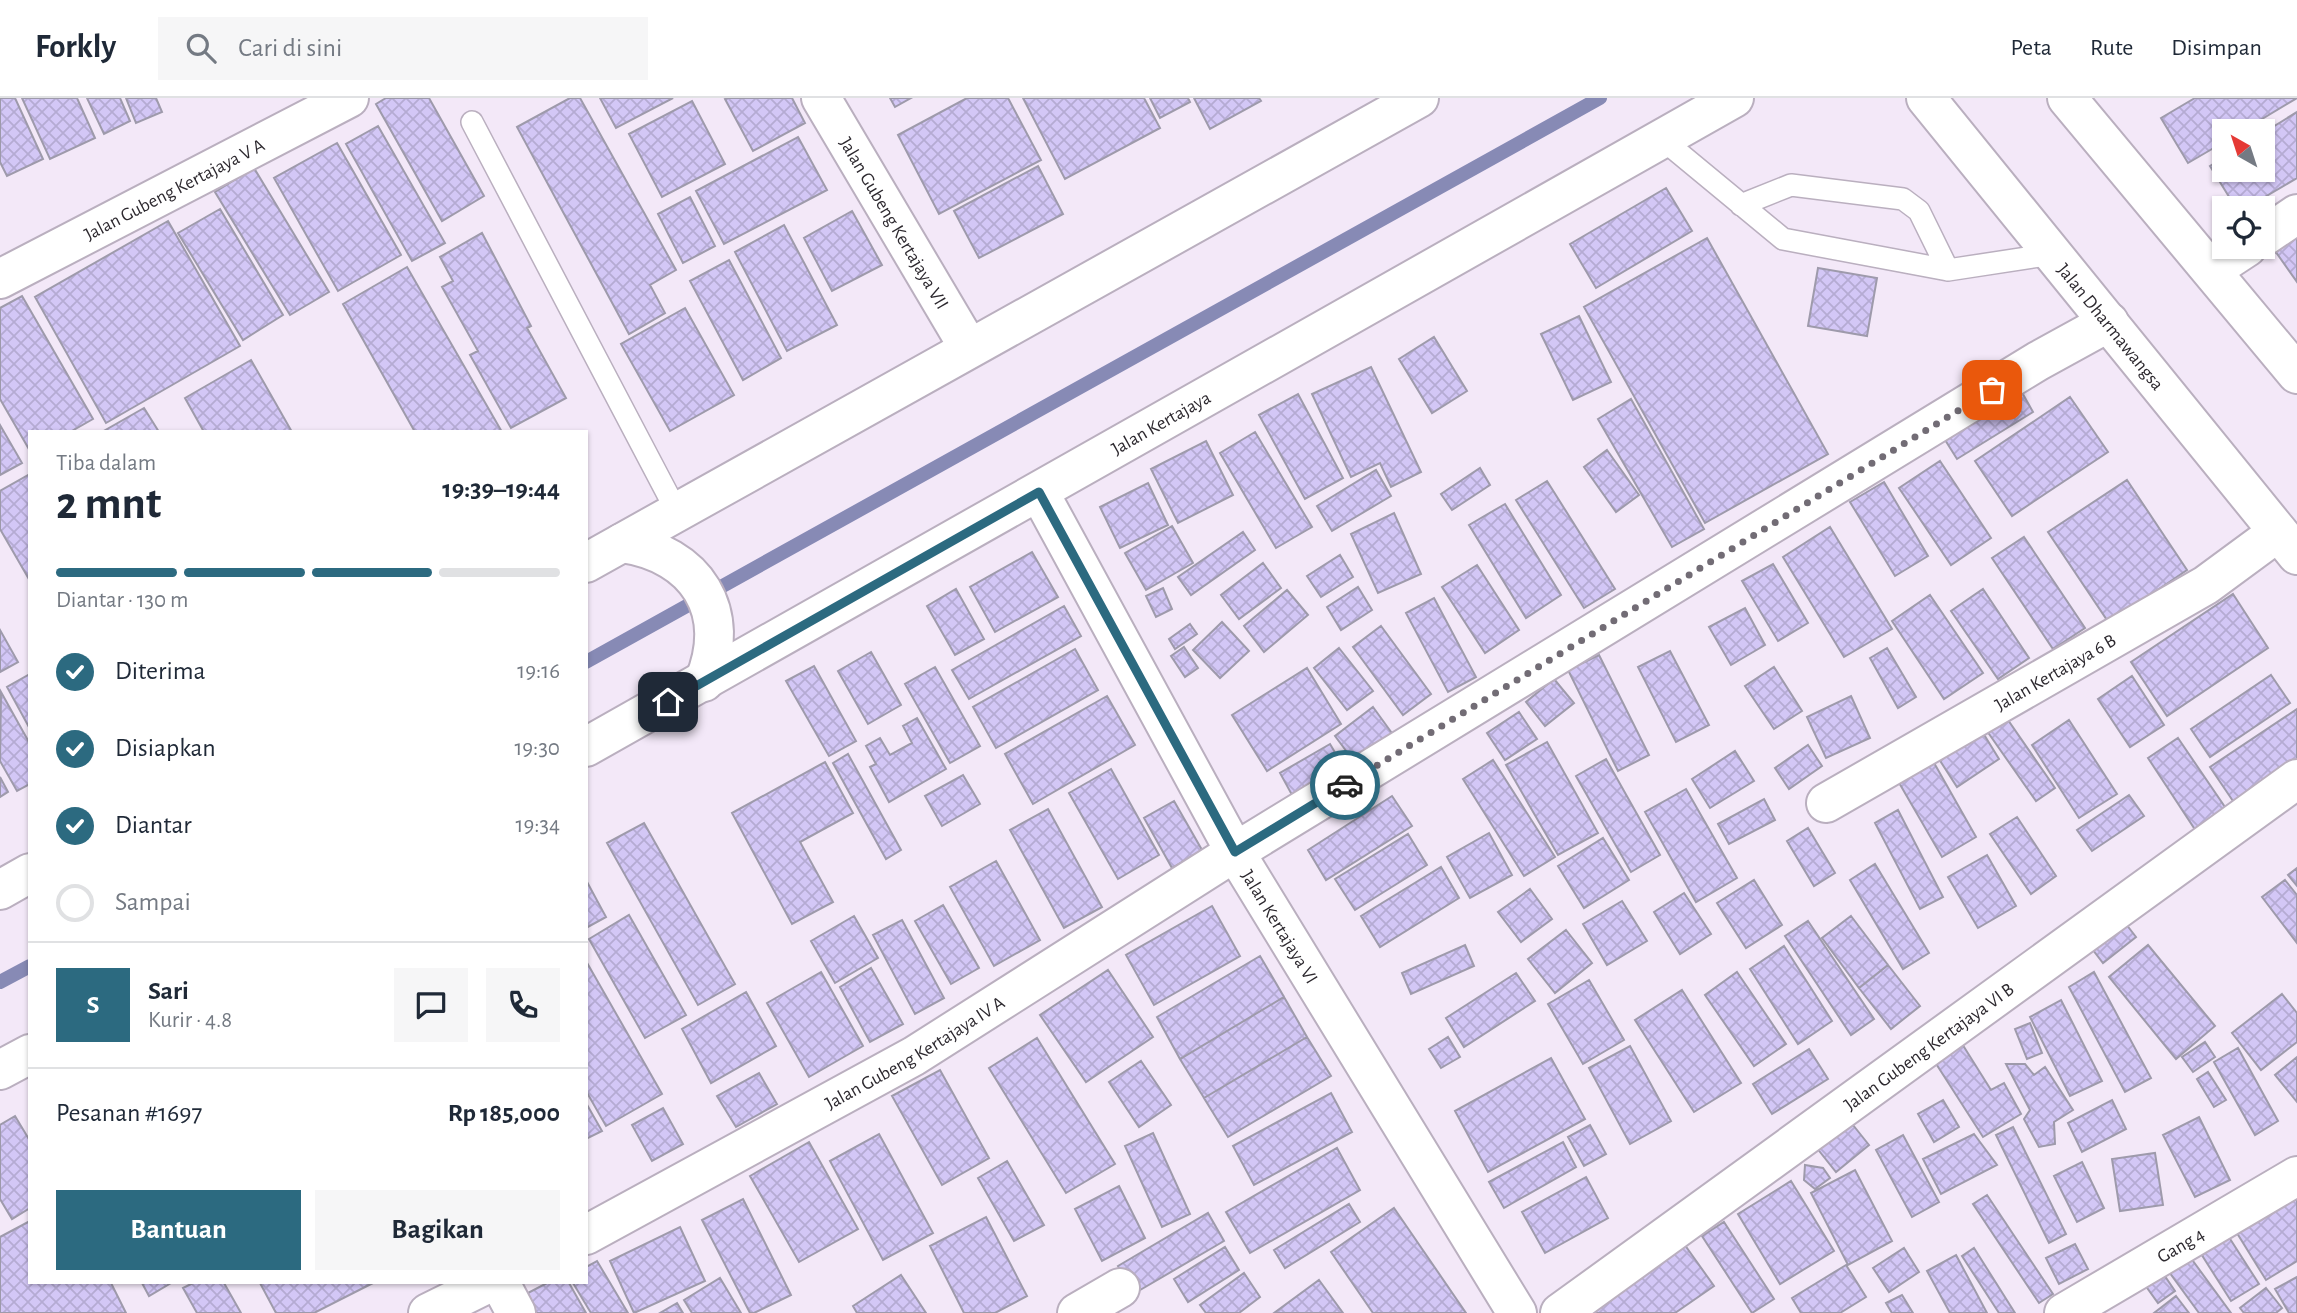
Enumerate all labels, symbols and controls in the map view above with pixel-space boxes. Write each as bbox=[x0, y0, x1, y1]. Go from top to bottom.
search box bbox=[158, 17, 648, 80]
icon: search bbox=[182, 29, 220, 67]
text: Forkly bbox=[35, 31, 116, 64]
text: Cari di sini bbox=[238, 35, 342, 61]
text: Peta bbox=[2011, 36, 2052, 60]
text: Rute bbox=[2090, 36, 2133, 60]
text: Disimpan bbox=[2171, 36, 2262, 60]
north arrow bbox=[2212, 119, 2275, 182]
map controls bbox=[2212, 119, 2275, 259]
street label: Jalan Gubeng Kertajaya VII bbox=[835, 134, 952, 313]
street label: Jalan Gubeng Kertajaya V A bbox=[82, 136, 268, 245]
button: locate bbox=[2212, 196, 2275, 259]
street label: Jalan Dharmawangsa bbox=[2053, 260, 2167, 394]
pin bbox=[1962, 360, 2022, 420]
icon: bag bbox=[1973, 371, 2011, 409]
street label: Jalan Kertajaya bbox=[1109, 388, 1214, 459]
text: Tiba dalam bbox=[56, 452, 156, 475]
text: 19:39–19:44 bbox=[442, 476, 560, 502]
text: 2 mnt bbox=[56, 481, 161, 527]
text: Diantar · 130 m bbox=[56, 589, 188, 612]
street label: Jalan Kertajaya 6 B bbox=[1992, 631, 2119, 715]
icon: check bbox=[56, 653, 94, 691]
text: Diterima bbox=[115, 658, 206, 684]
text: 19:16 bbox=[517, 660, 560, 683]
pin bbox=[638, 672, 698, 732]
icon: home bbox=[649, 683, 687, 721]
icon: check bbox=[56, 730, 94, 768]
text: Disiapkan bbox=[115, 735, 216, 761]
text: 19:30 bbox=[514, 737, 560, 760]
courier bbox=[1310, 750, 1380, 820]
icon: car bbox=[1326, 766, 1364, 804]
icon: check bbox=[56, 807, 94, 845]
text: Diantar bbox=[115, 812, 192, 838]
text: 19:34 bbox=[515, 814, 560, 837]
street label: Jalan Kertajaya VI bbox=[1237, 867, 1321, 987]
text: Sampai bbox=[115, 889, 191, 915]
button: chat bbox=[394, 968, 468, 1042]
button: phone bbox=[486, 968, 560, 1042]
text: Sari bbox=[148, 978, 189, 1004]
street label: Jalan Gubeng Kertajaya VI B bbox=[1841, 980, 2018, 1115]
text: S bbox=[87, 992, 99, 1018]
street label: Jalan Gubeng Kertajaya IV A bbox=[822, 993, 1008, 1114]
text: Kurir · 4.8 bbox=[148, 1009, 232, 1032]
text: Pesanan #1697 bbox=[56, 1100, 202, 1126]
text: Rp 185,000 bbox=[448, 1100, 560, 1126]
button: Bantuan bbox=[56, 1190, 301, 1270]
button: Bagikan bbox=[315, 1190, 560, 1270]
street label: Gang 4 bbox=[2154, 1225, 2208, 1267]

